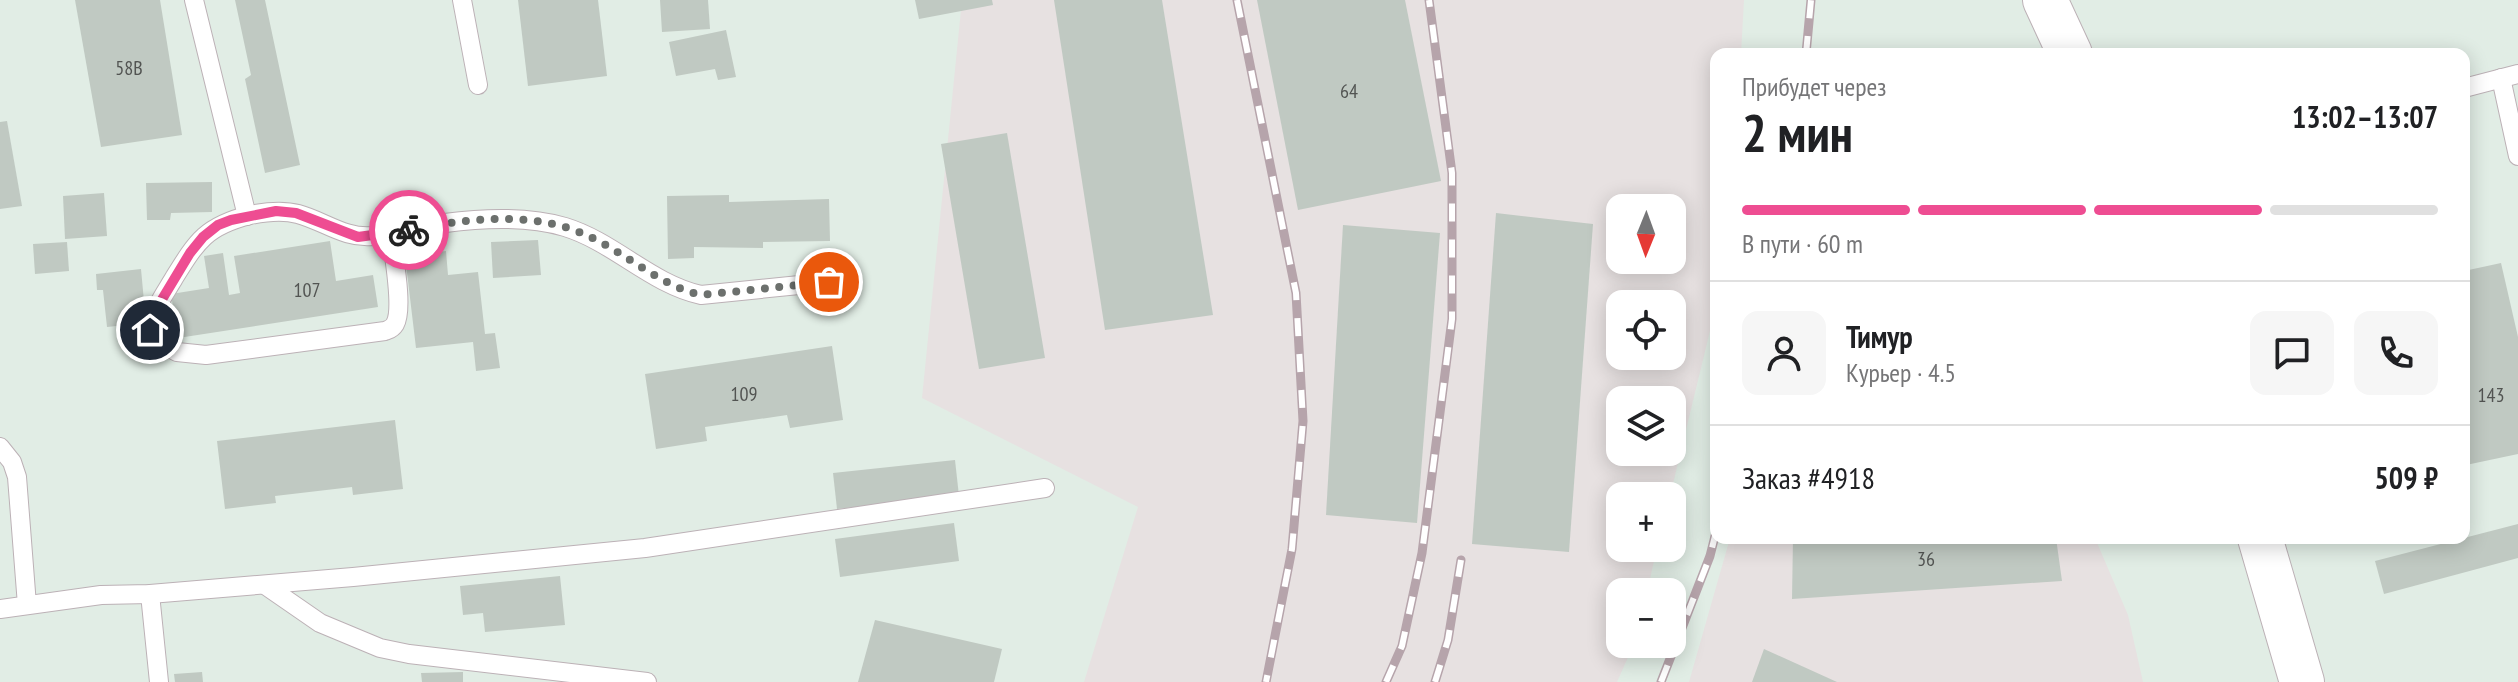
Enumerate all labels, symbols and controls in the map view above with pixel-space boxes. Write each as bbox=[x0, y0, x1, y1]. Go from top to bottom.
house number: 58В bbox=[115, 55, 143, 81]
text: Прибудет через bbox=[1742, 70, 1886, 103]
house number: 64 bbox=[1340, 78, 1358, 104]
text: 13:02–13:07 bbox=[2292, 97, 2438, 136]
text: 2 мин bbox=[1742, 99, 1853, 166]
courier bbox=[369, 190, 449, 270]
north arrow bbox=[1606, 194, 1686, 274]
map controls bbox=[1606, 194, 1686, 658]
icon: bike bbox=[387, 208, 431, 252]
text: В пути · 60 m bbox=[1742, 227, 1863, 260]
pin bbox=[795, 248, 863, 316]
icon: bag bbox=[807, 260, 851, 304]
house number: 107 bbox=[294, 277, 321, 303]
button: locate bbox=[1606, 290, 1686, 370]
pin bbox=[116, 296, 184, 364]
icon: home bbox=[128, 308, 172, 352]
button: person bbox=[1742, 311, 1826, 395]
button: chat bbox=[2250, 311, 2334, 395]
button: phone bbox=[2354, 311, 2438, 395]
text: Тимур bbox=[1846, 317, 1913, 356]
text: Курьер · 4.5 bbox=[1846, 356, 1956, 389]
house number: 109 bbox=[731, 381, 758, 407]
house number: 143 bbox=[2478, 382, 2505, 408]
button: layers bbox=[1606, 386, 1686, 466]
text: Заказ #4918 bbox=[1742, 458, 1875, 497]
text: 509 ₽ bbox=[2374, 458, 2438, 497]
button: + bbox=[1606, 482, 1686, 562]
house number: 36 bbox=[1917, 546, 1935, 572]
button: − bbox=[1606, 578, 1686, 658]

